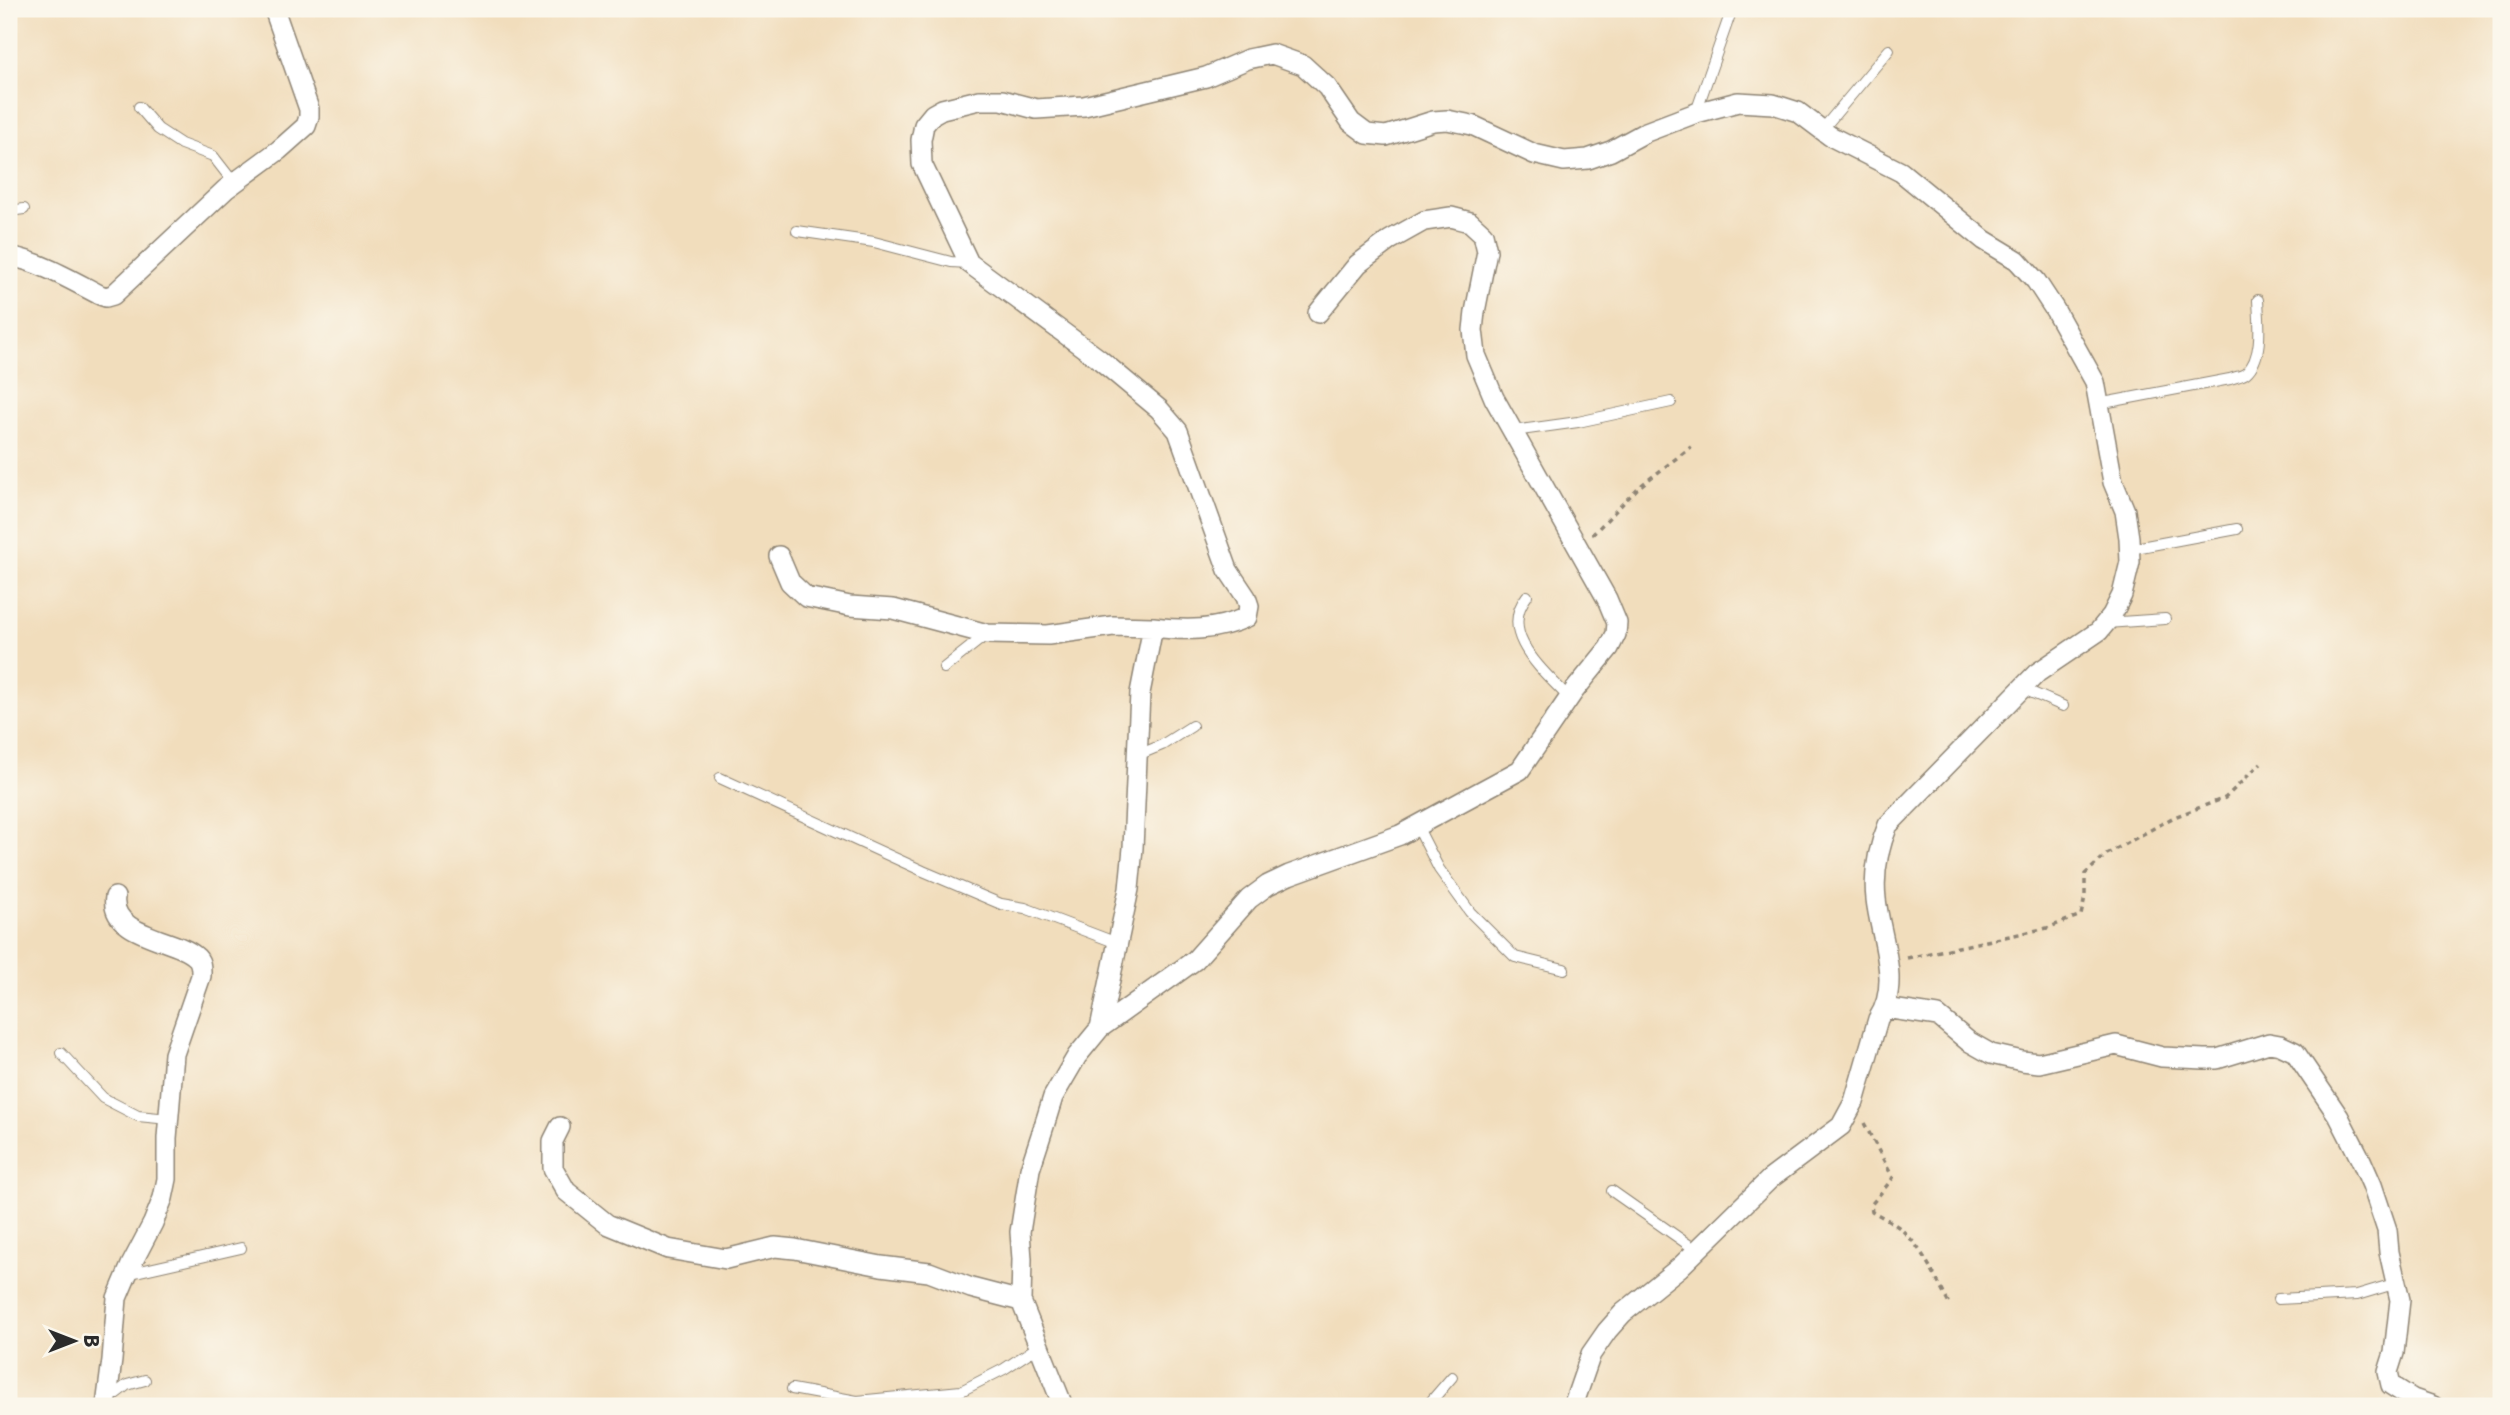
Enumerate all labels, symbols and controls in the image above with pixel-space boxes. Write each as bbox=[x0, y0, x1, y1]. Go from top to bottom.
north arrow bbox=[38, 1306, 108, 1376]
text: B bbox=[78, 1334, 106, 1348]

